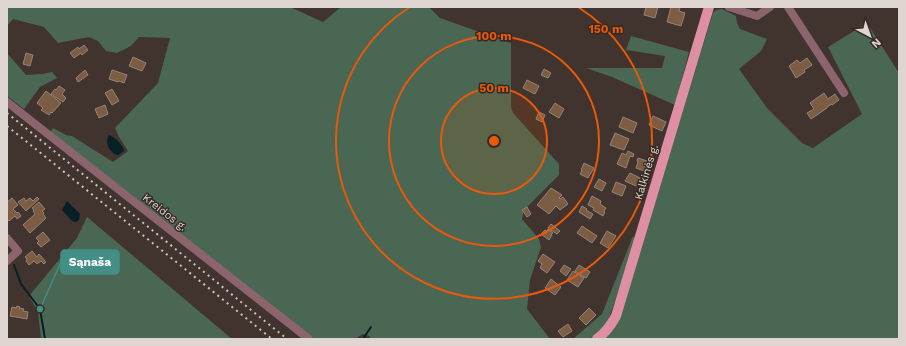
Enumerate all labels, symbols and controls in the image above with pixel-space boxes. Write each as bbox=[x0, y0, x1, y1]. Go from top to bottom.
north arrow bbox=[850, 16, 890, 56]
text: 150 m bbox=[589, 22, 623, 36]
text: 100 m bbox=[476, 29, 512, 43]
text: N bbox=[869, 36, 884, 51]
text: 50 m bbox=[479, 81, 509, 95]
centre of rings bbox=[487, 134, 501, 148]
street label: Kalkinės g. bbox=[632, 143, 661, 201]
street label: Kreidos g. bbox=[140, 191, 189, 234]
callout: Sąnaša bbox=[61, 250, 119, 274]
text: Sąnaša bbox=[69, 255, 111, 269]

